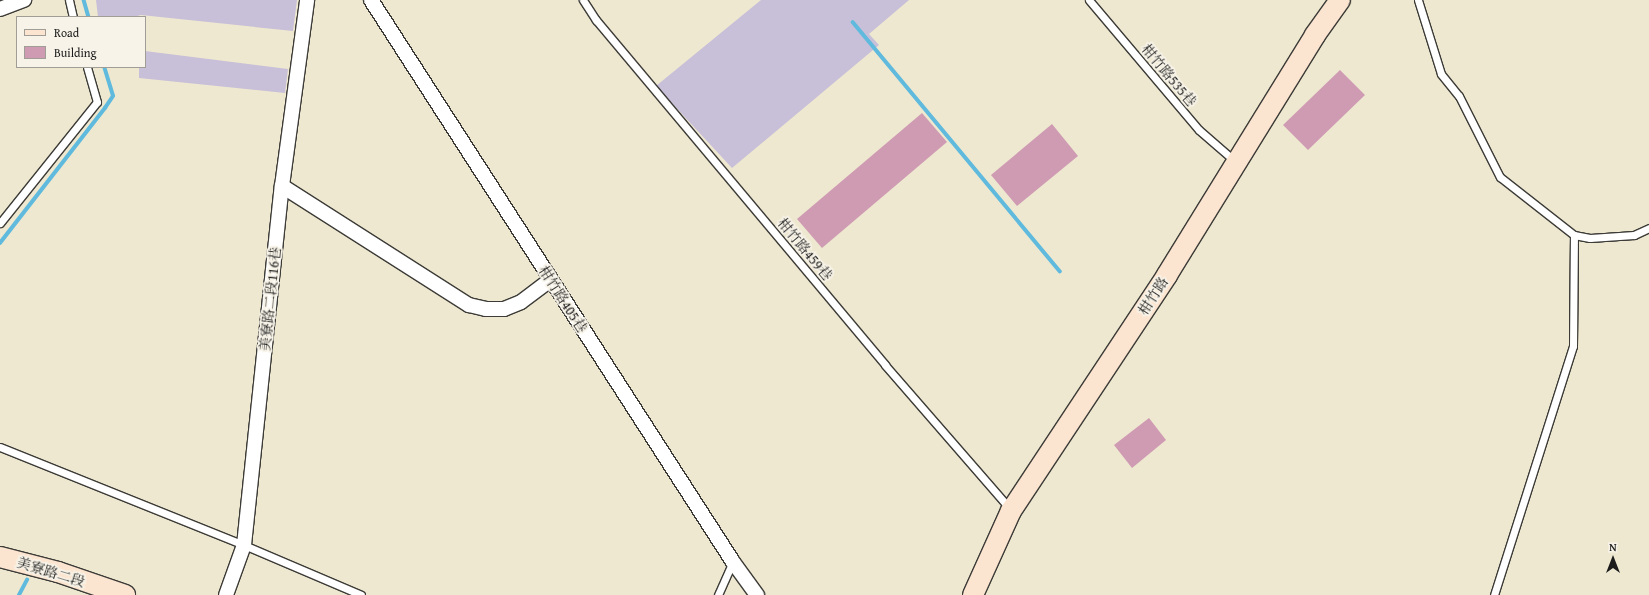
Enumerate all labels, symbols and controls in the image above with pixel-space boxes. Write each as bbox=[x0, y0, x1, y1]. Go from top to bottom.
legend bbox=[16, 16, 146, 68]
text: Road bbox=[54, 24, 79, 41]
street label: 柑竹路535巷 bbox=[1138, 40, 1200, 110]
text: Building bbox=[54, 44, 97, 61]
street label: 柑竹路459巷 bbox=[774, 214, 836, 284]
street label: 美寮路二段116巷 bbox=[256, 246, 284, 352]
street label: 柑竹路405巷 bbox=[535, 262, 591, 336]
street label: 柑竹路 bbox=[1135, 274, 1171, 318]
north arrow bbox=[1593, 539, 1633, 579]
text: N bbox=[1609, 539, 1617, 555]
street label: 美寮路二段 bbox=[15, 554, 87, 590]

